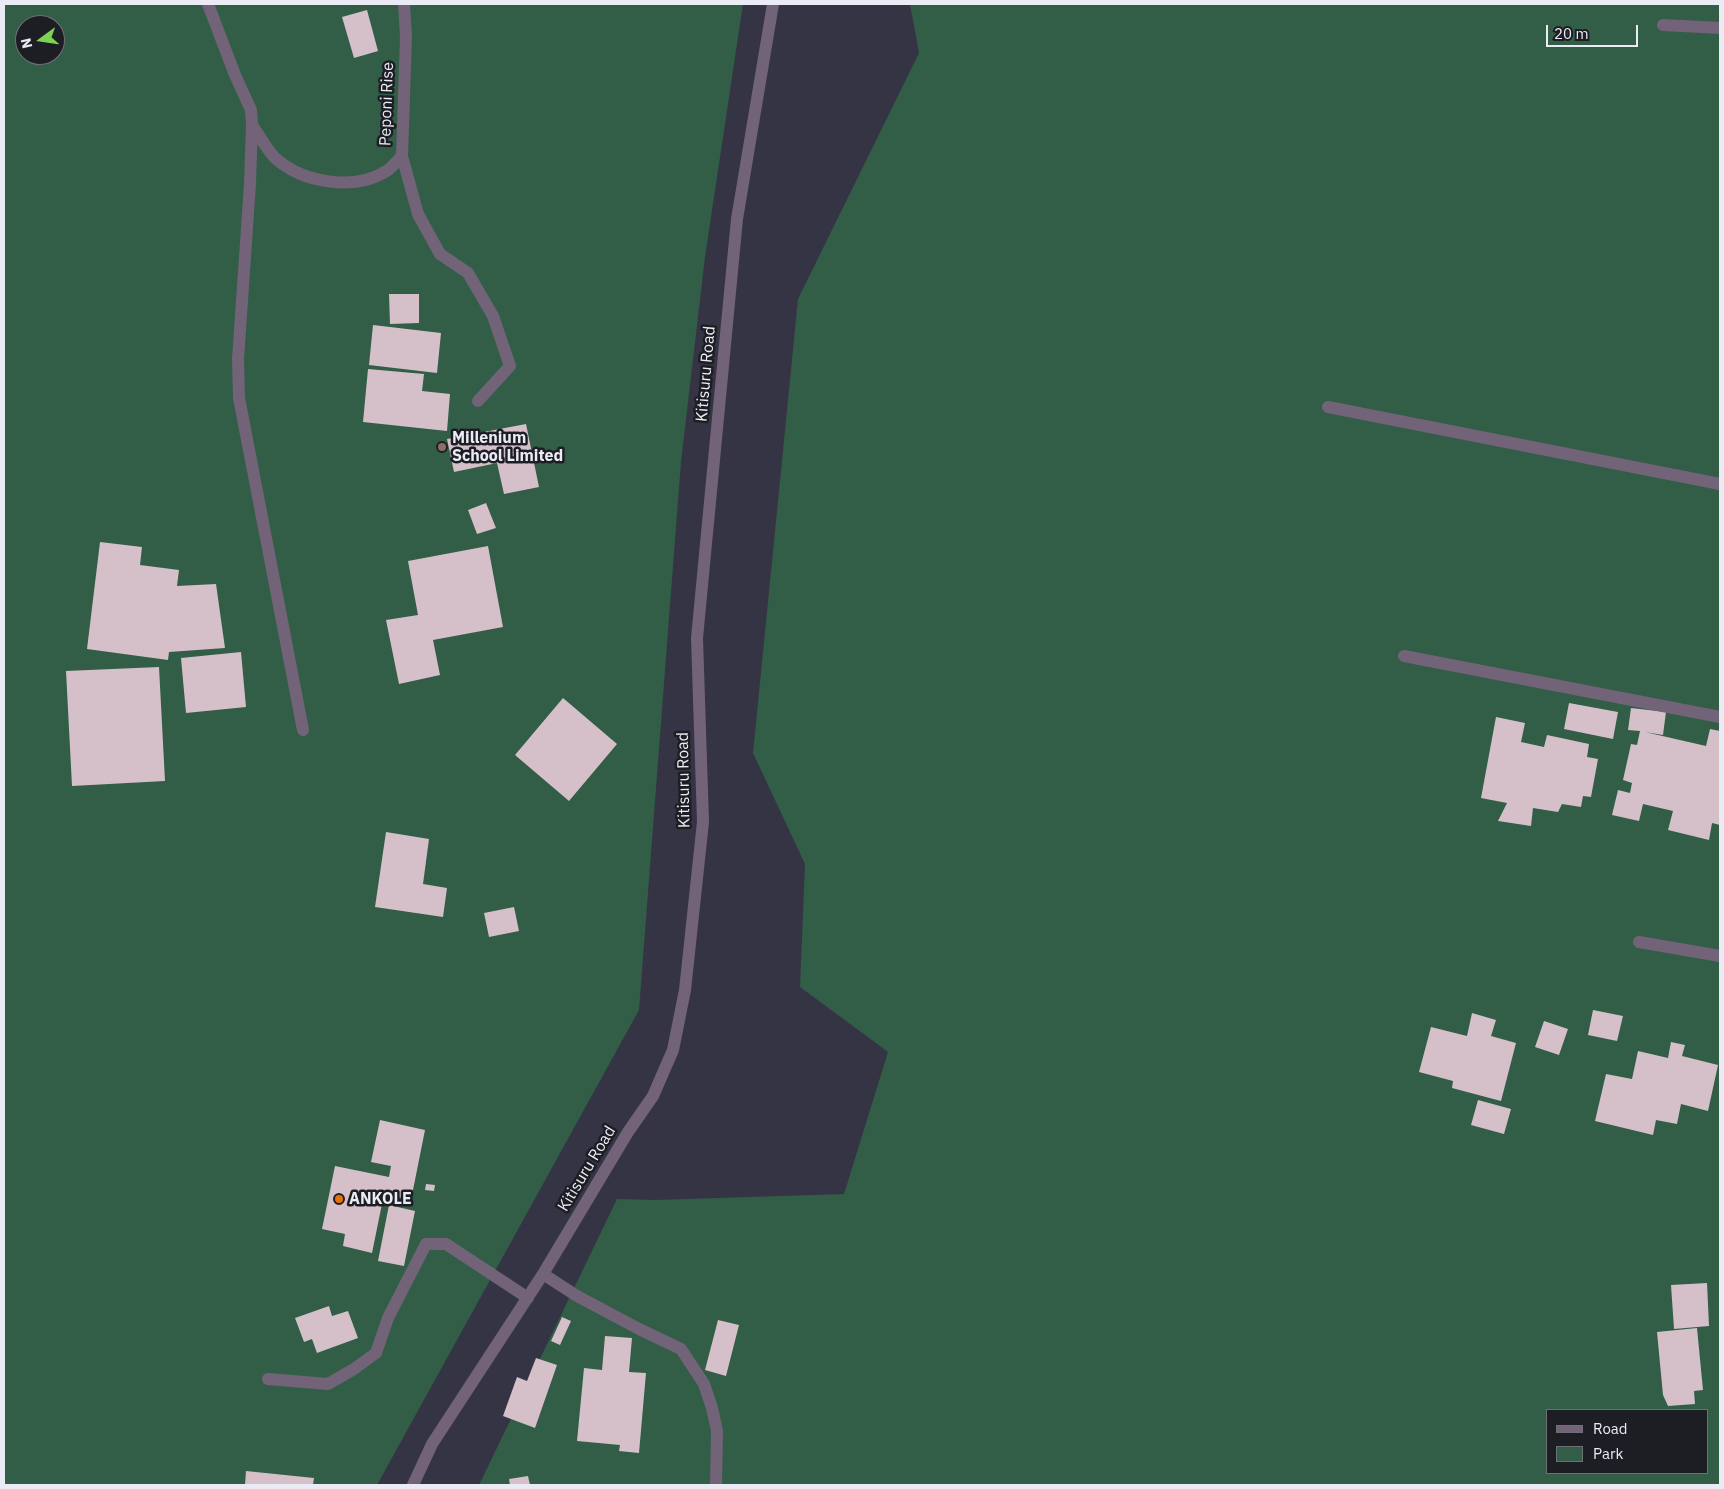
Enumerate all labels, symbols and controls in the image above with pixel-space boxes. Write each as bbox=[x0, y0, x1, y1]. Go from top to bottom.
north arrow bbox=[15, 15, 65, 65]
scale bar bbox=[1549, 15, 1642, 47]
text: 20 m bbox=[1554, 24, 1589, 43]
text: N bbox=[16, 36, 36, 50]
street label: Peponi Rise bbox=[376, 62, 398, 146]
street label: Kitisuru Road bbox=[692, 325, 720, 423]
place label: Millenium School Limited bbox=[452, 428, 563, 466]
marker: Millenium School Limited bbox=[436, 441, 448, 453]
street label: Kitisuru Road bbox=[674, 732, 694, 828]
street label: Kitisuru Road bbox=[554, 1123, 620, 1215]
place label: ANKOLE bbox=[349, 1189, 412, 1209]
marker: ANKOLE bbox=[333, 1193, 345, 1205]
legend bbox=[1546, 1409, 1709, 1474]
text: Road bbox=[1593, 1419, 1628, 1438]
text: Park bbox=[1593, 1444, 1623, 1463]

